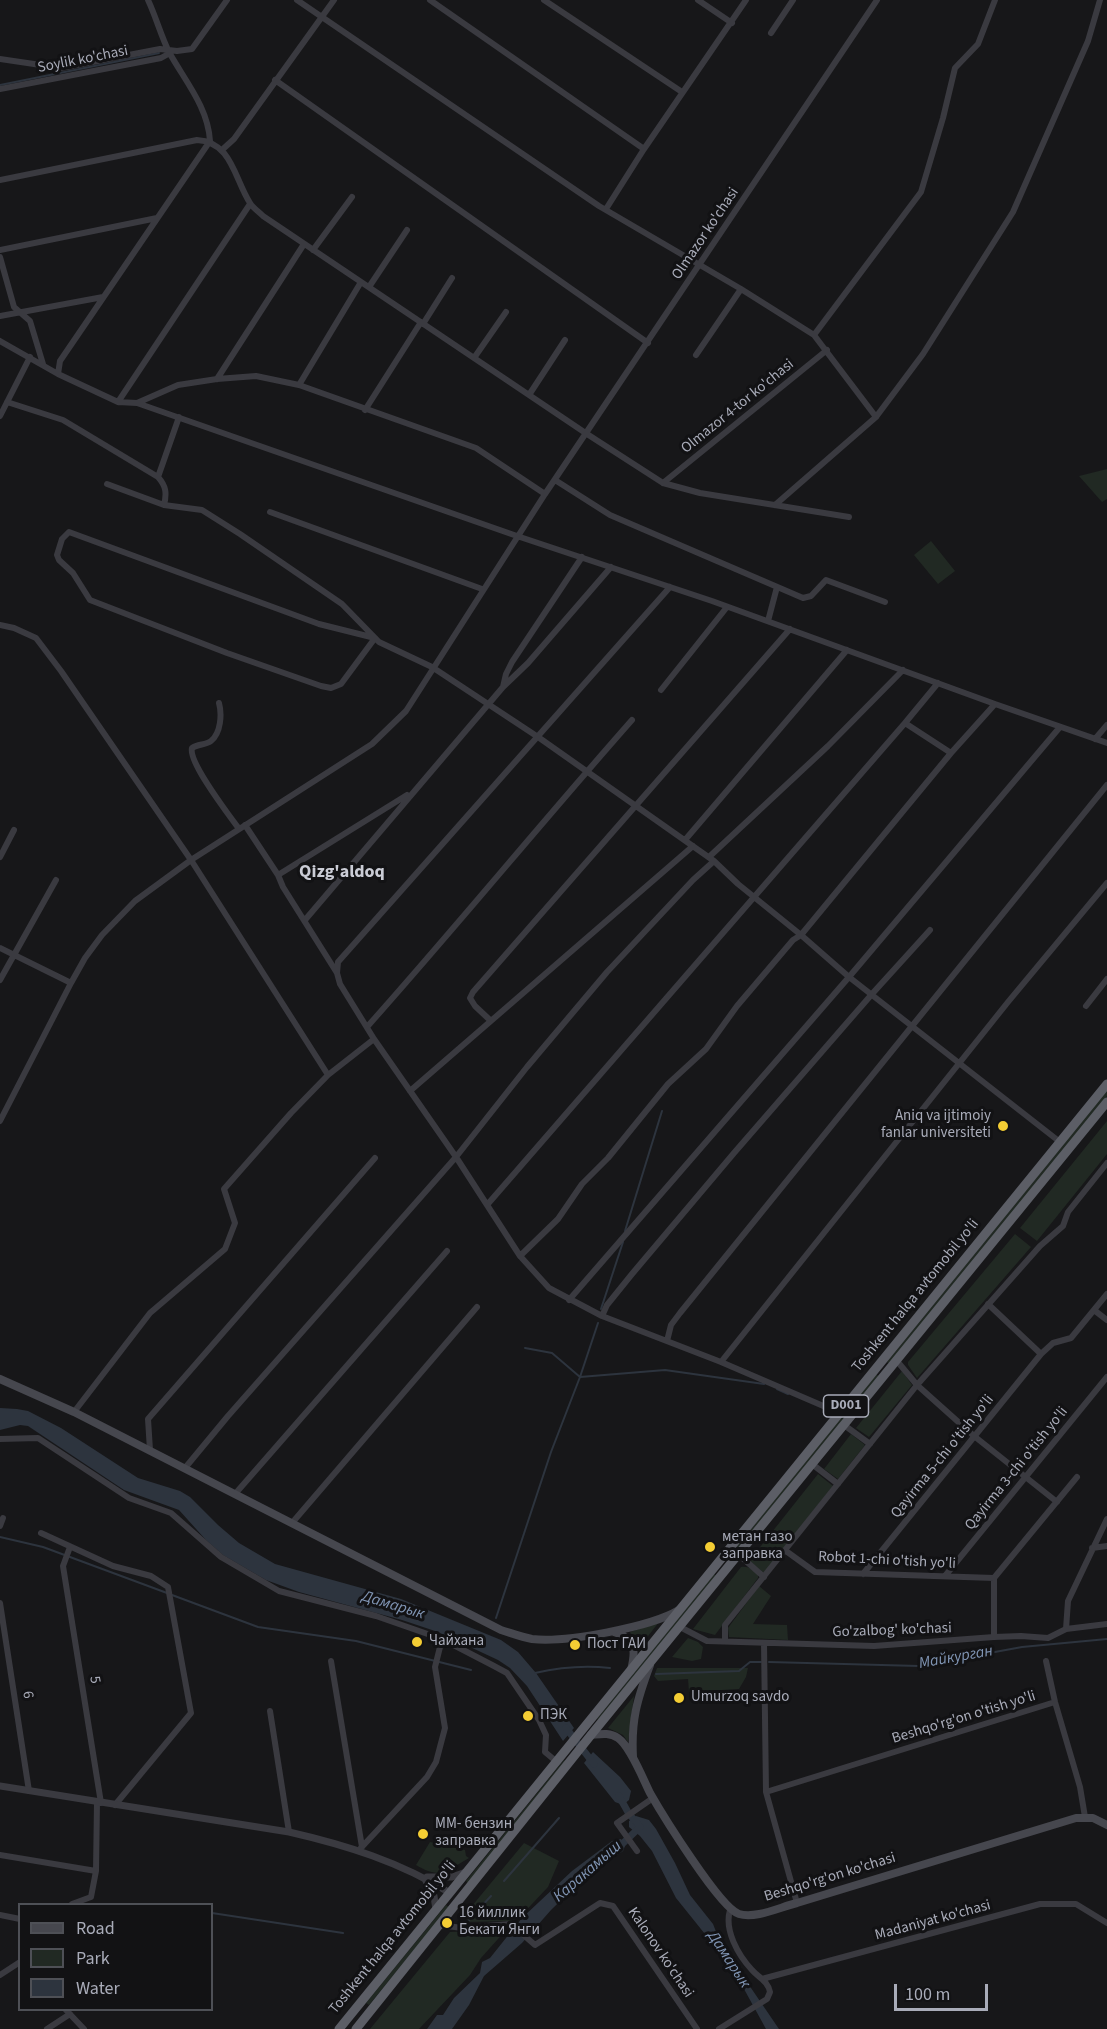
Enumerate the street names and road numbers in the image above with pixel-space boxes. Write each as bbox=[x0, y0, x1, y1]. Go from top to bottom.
street label: Soylik ko'chasi bbox=[36, 42, 130, 78]
street label: Olmazor ko'chasi bbox=[669, 185, 743, 283]
street label: Olmazor 4-tor ko'chasi bbox=[678, 356, 798, 458]
street label: Toshkent halqa avtomobil yo'li bbox=[849, 1216, 983, 1376]
street label: Qayirma 5-chi o'tish yo'li bbox=[888, 1392, 998, 1522]
road number: D001 bbox=[824, 1395, 868, 1417]
street label: Qayirma 3-chi o'tish yo'li bbox=[962, 1404, 1072, 1534]
street label: Robot 1-chi o'tish yo'li bbox=[818, 1548, 956, 1574]
street label: Go'zalbog' ko'chasi bbox=[832, 1620, 952, 1642]
street label: 5 bbox=[85, 1675, 103, 1685]
street label: Beshqo'rg'on o'tish yo'li bbox=[890, 1688, 1038, 1748]
street label: 6 bbox=[18, 1690, 36, 1700]
street label: Beshqo'rg'on ko'chasi bbox=[762, 1849, 898, 1907]
street label: Toshkent halqa avtomobil yo'li bbox=[326, 1858, 460, 2018]
street label: Madaniyat ko'chasi bbox=[873, 1897, 993, 1945]
street label: Kalonov ko'chasi bbox=[623, 1904, 697, 2002]

